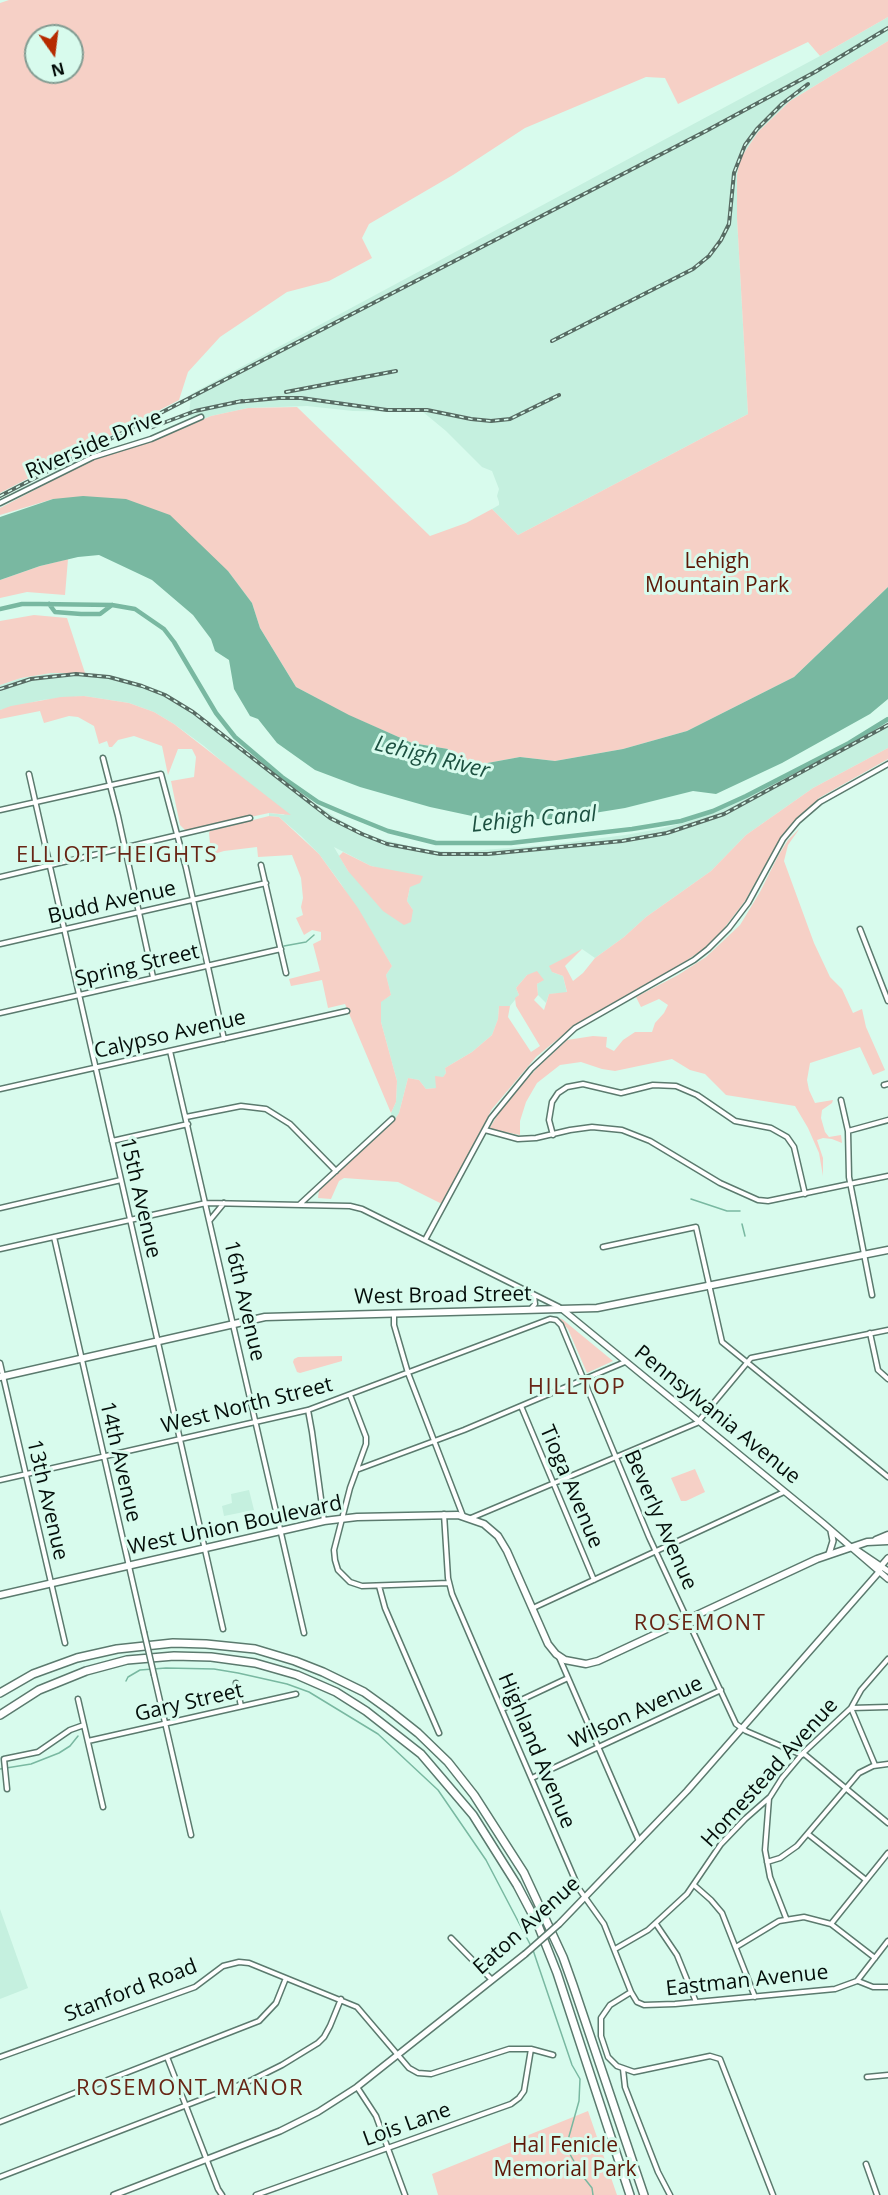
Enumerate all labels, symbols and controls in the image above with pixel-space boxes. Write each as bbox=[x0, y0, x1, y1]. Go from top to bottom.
north arrow bbox=[24, 24, 84, 84]
text: N bbox=[49, 57, 67, 82]
street label: Riverside Drive bbox=[22, 405, 166, 485]
park label: Lehigh Mountain Park bbox=[645, 549, 789, 599]
water label: Lehigh River bbox=[372, 731, 492, 785]
water label: Lehigh Canal bbox=[470, 801, 598, 839]
district label: ELLIOTT HEIGHTS bbox=[16, 843, 218, 869]
street label: Budd Avenue bbox=[45, 876, 179, 930]
street label: Spring Street bbox=[72, 939, 202, 993]
street label: Calypso Avenue bbox=[92, 1005, 248, 1065]
street label: 15th Avenue bbox=[114, 1135, 166, 1261]
street label: 16th Avenue bbox=[218, 1238, 270, 1364]
street label: West Broad Street bbox=[354, 1282, 532, 1310]
street label: Pennsylvania Avenue bbox=[629, 1340, 805, 1490]
street label: West North Street bbox=[159, 1373, 335, 1439]
district label: HILLTOP bbox=[528, 1375, 626, 1401]
street label: 14th Avenue bbox=[94, 1399, 146, 1525]
street label: Tioga Avenue bbox=[534, 1422, 608, 1552]
street label: 13th Avenue bbox=[21, 1437, 73, 1563]
street label: Beverly Avenue bbox=[618, 1446, 702, 1594]
street label: West Union Boulevard bbox=[126, 1491, 344, 1561]
district label: ROSEMONT bbox=[634, 1611, 766, 1637]
street label: Highland Avenue bbox=[492, 1670, 580, 1832]
street label: Wilson Avenue bbox=[565, 1671, 707, 1755]
street label: Gary Street bbox=[133, 1678, 245, 1728]
street label: Homestead Avenue bbox=[696, 1693, 844, 1853]
street label: Eaton Avenue bbox=[468, 1872, 586, 1980]
street label: Stanford Road bbox=[61, 1954, 201, 2028]
street label: Eastman Avenue bbox=[664, 1960, 830, 2002]
district label: ROSEMONT MANOR bbox=[76, 2076, 304, 2102]
street label: Lois Lane bbox=[360, 2097, 454, 2153]
park label: Hal Fenicle Memorial Park bbox=[494, 2133, 636, 2183]

